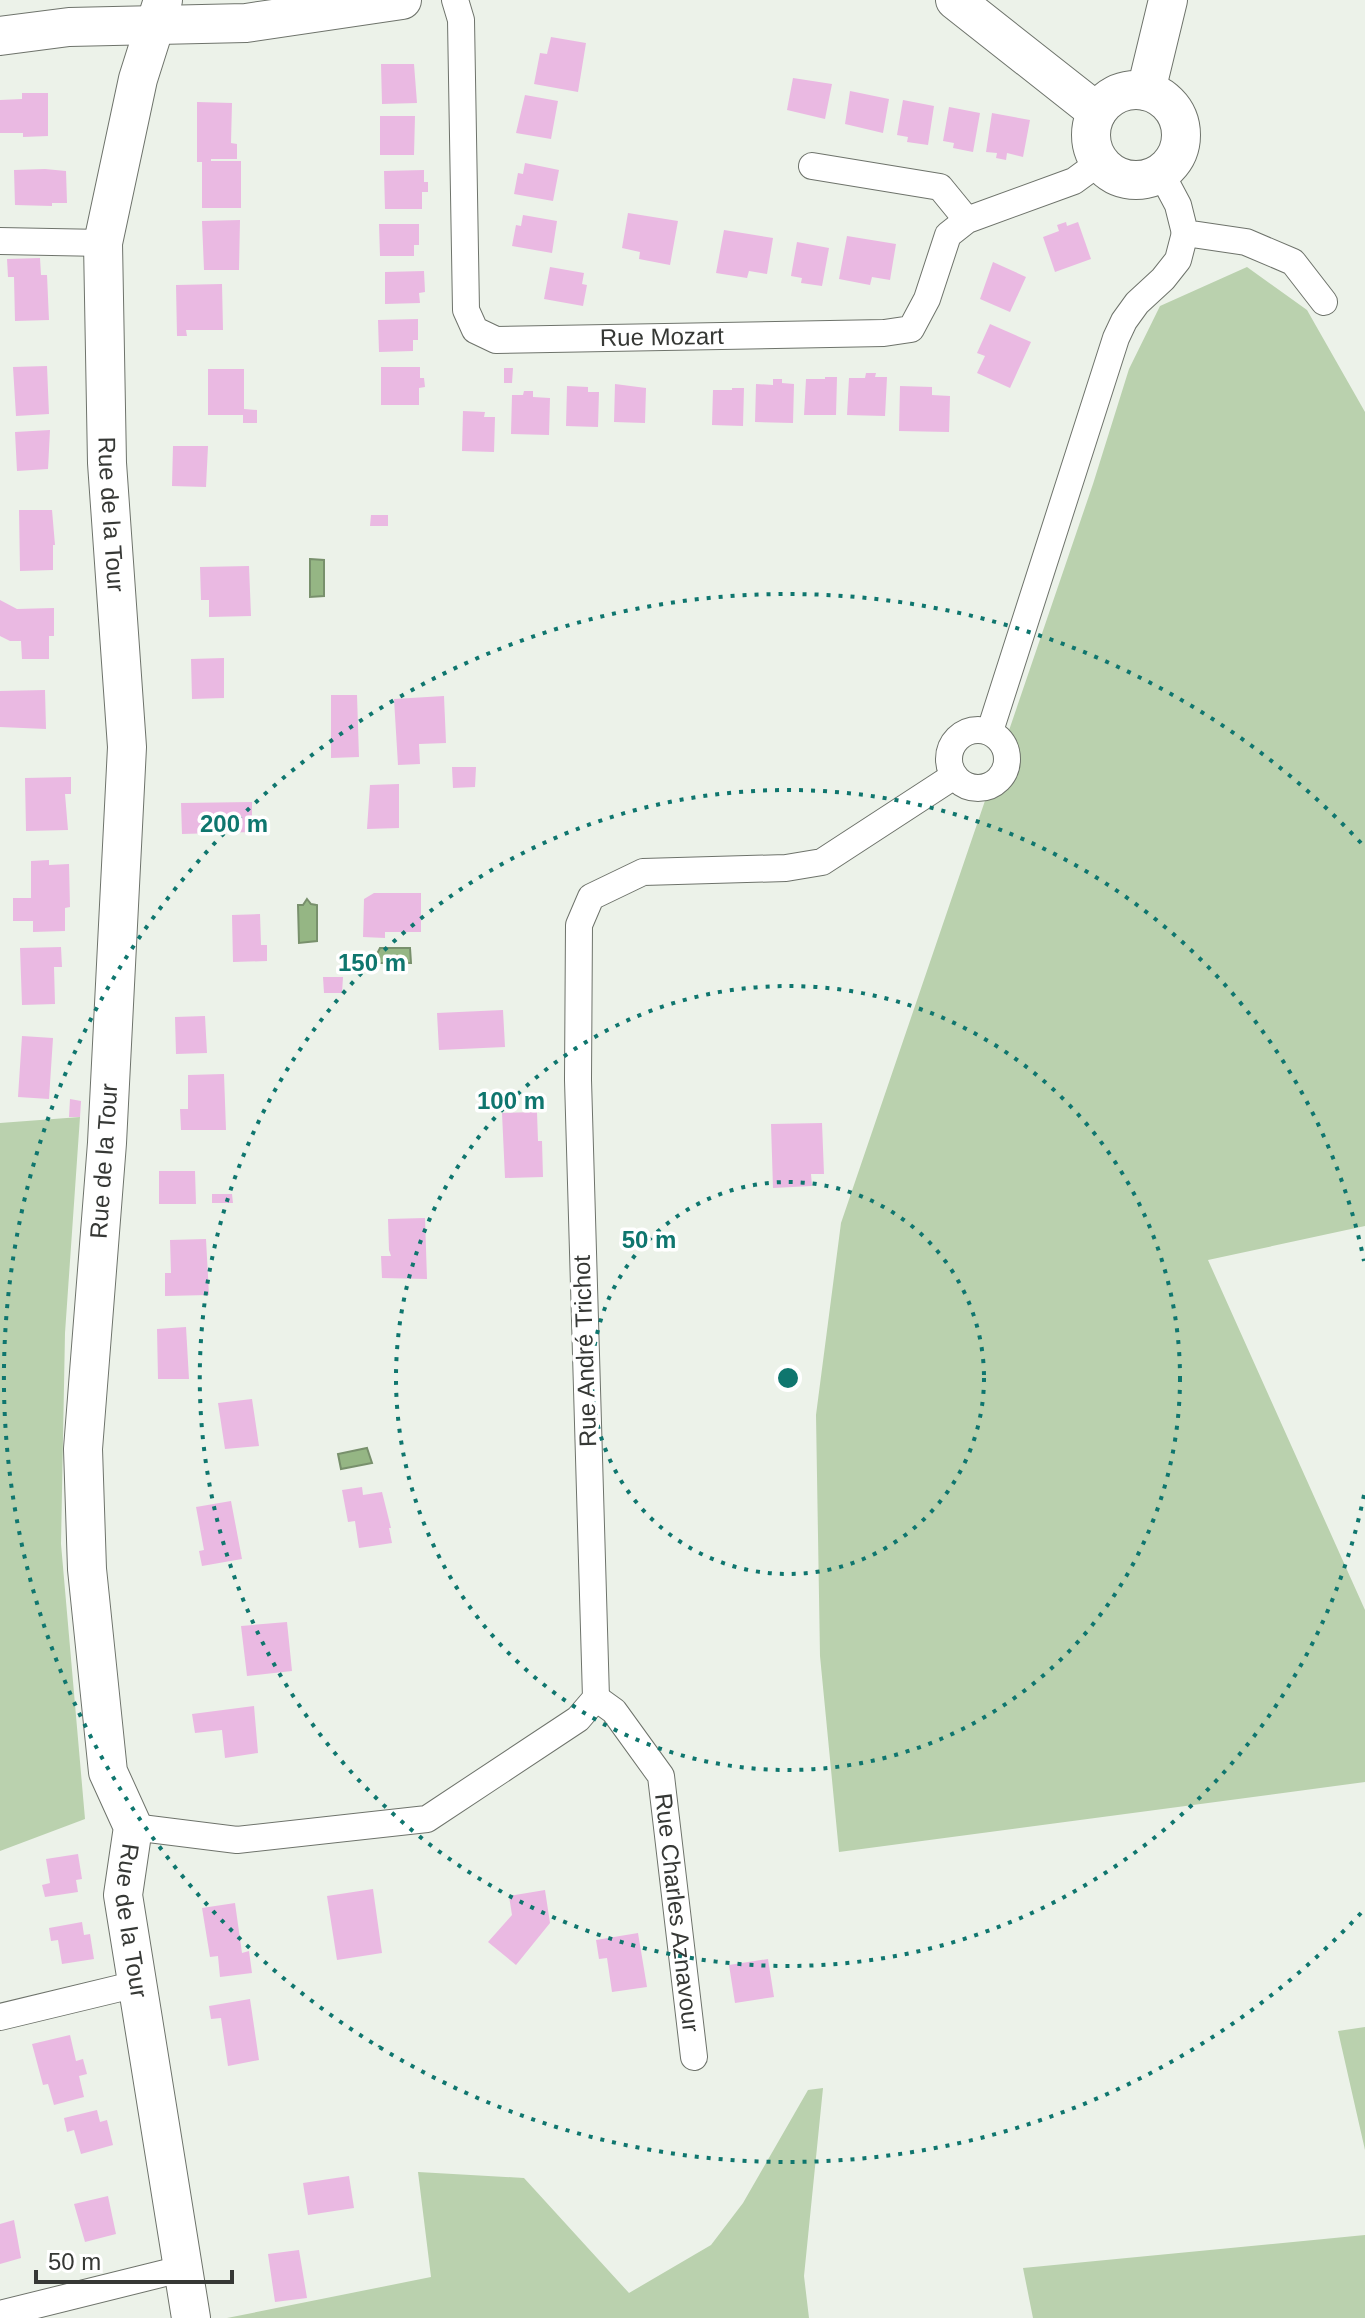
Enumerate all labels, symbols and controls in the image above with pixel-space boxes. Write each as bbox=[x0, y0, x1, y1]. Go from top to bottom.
street label: Rue Mozart bbox=[600, 322, 724, 351]
street label: Rue de la Tour bbox=[94, 436, 130, 593]
text: 200 m bbox=[200, 810, 268, 837]
text: 150 m bbox=[338, 949, 406, 976]
street label: Rue de la Tour bbox=[85, 1082, 122, 1240]
text: 100 m bbox=[477, 1087, 545, 1114]
text: 50 m bbox=[622, 1226, 676, 1253]
street label: Rue André Trichot bbox=[568, 1254, 601, 1447]
centre of rings bbox=[774, 1364, 802, 1392]
street label: Rue Charles Aznavour bbox=[650, 1792, 705, 2033]
street label: Rue de la Tour bbox=[110, 1842, 153, 2000]
scale bar bbox=[36, 2234, 232, 2284]
text: 50 m bbox=[48, 2248, 101, 2275]

